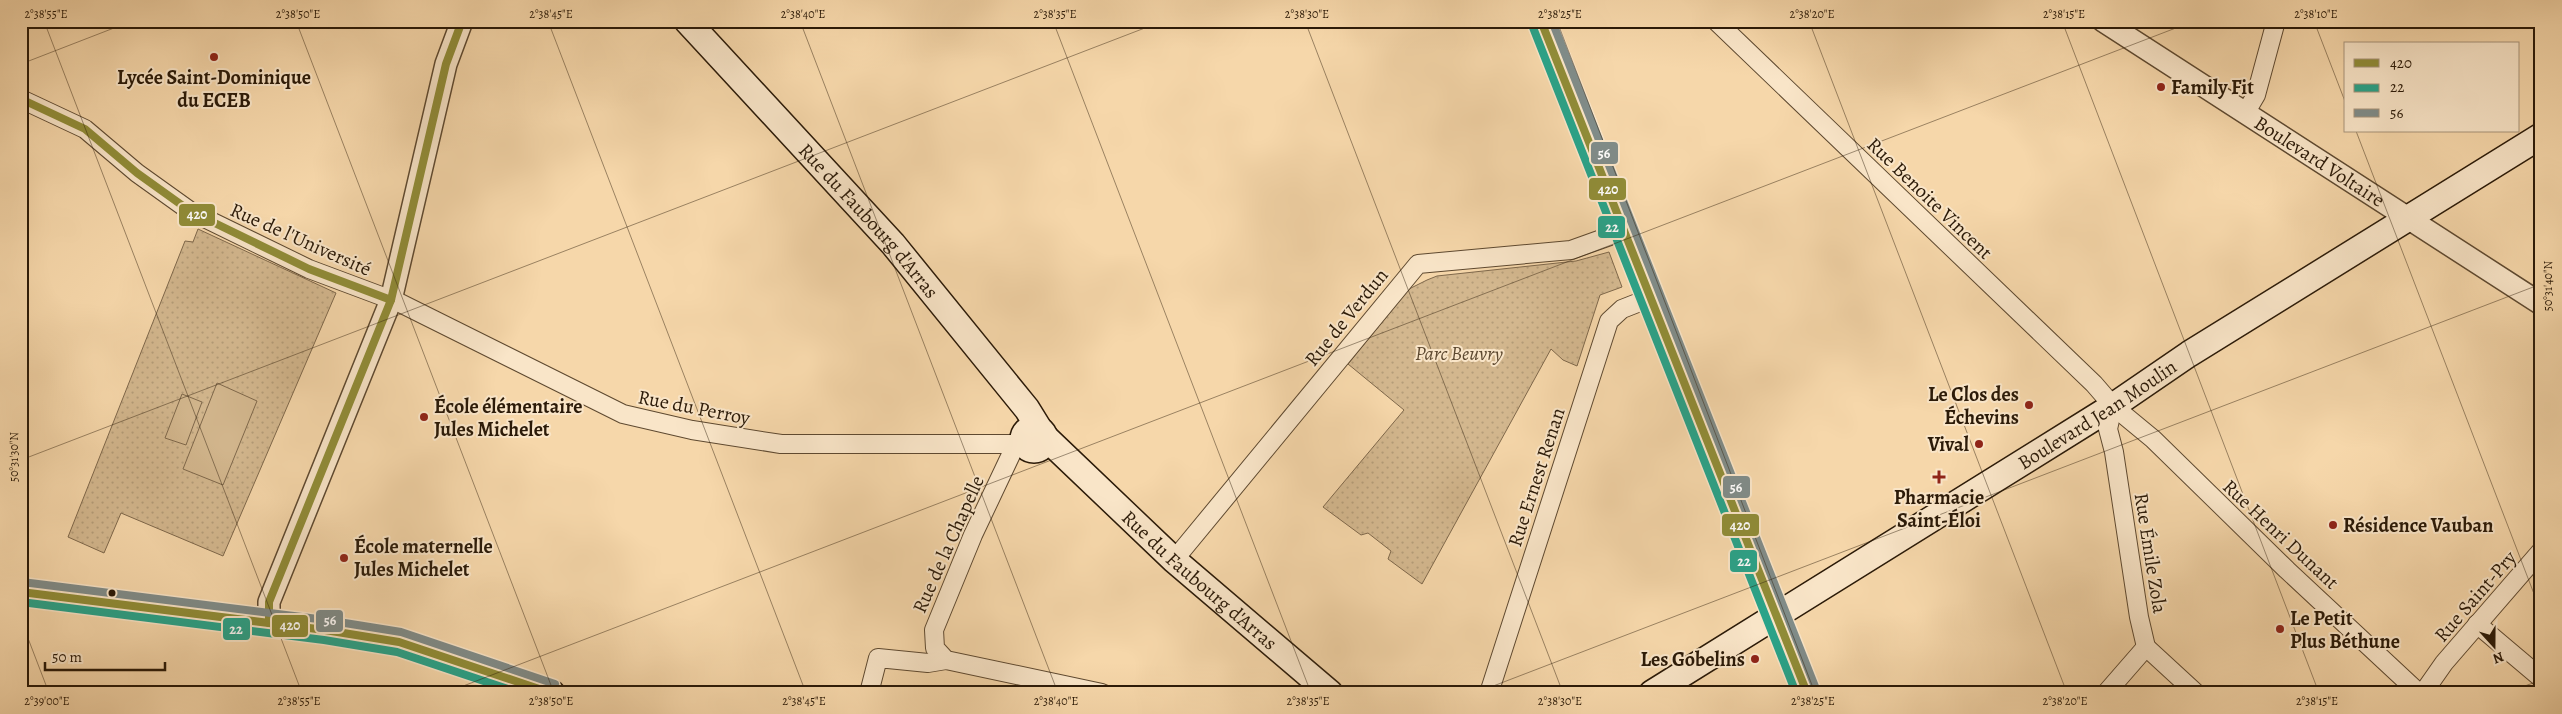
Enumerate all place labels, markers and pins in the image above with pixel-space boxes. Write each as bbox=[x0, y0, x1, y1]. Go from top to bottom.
marker: Lycée Saint-Dominique du ECEB bbox=[208, 51, 220, 63]
place label: Lycée Saint-Dominique du ECEB bbox=[117, 64, 311, 114]
place label: Family Fit bbox=[2171, 74, 2254, 101]
marker: Family Fit bbox=[2155, 81, 2167, 93]
place label: Le Clos des Échevins bbox=[1928, 381, 2019, 431]
place label: École élémentaire Jules Michelet bbox=[434, 393, 582, 443]
marker: Le Clos des Échevins bbox=[2023, 399, 2035, 411]
marker: École élémentaire Jules Michelet bbox=[418, 411, 430, 423]
place label: Vival bbox=[1927, 431, 1970, 458]
marker: Vival bbox=[1973, 438, 1985, 450]
marker: Pharmacie Saint-Éloi bbox=[1933, 471, 1945, 483]
place label: Pharmacie Saint-Éloi bbox=[1894, 484, 1984, 534]
place label: Résidence Vauban bbox=[2343, 512, 2494, 539]
marker: Résidence Vauban bbox=[2327, 519, 2339, 531]
place label: École maternelle Jules Michelet bbox=[354, 533, 493, 583]
marker: École maternelle Jules Michelet bbox=[338, 552, 350, 564]
unlabelled marker bbox=[107, 588, 117, 598]
place label: Le Petit Plus Béthune bbox=[2290, 605, 2400, 655]
marker: Le Petit Plus Béthune bbox=[2274, 623, 2286, 635]
place label: Les Gobelins bbox=[1641, 646, 1745, 673]
marker: Les Gobelins bbox=[1749, 653, 1761, 665]

